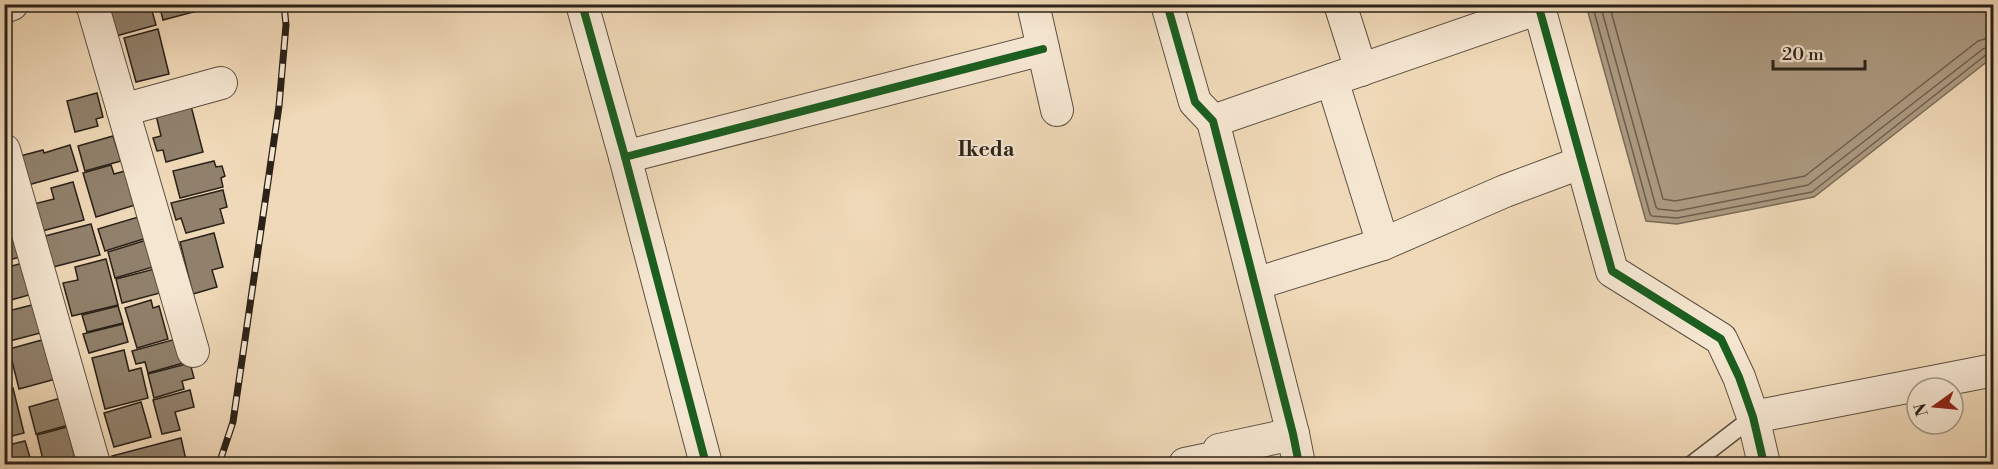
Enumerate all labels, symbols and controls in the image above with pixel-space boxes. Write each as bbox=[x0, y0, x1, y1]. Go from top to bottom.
scale bar bbox=[1773, 33, 1864, 71]
text: 20 m bbox=[1782, 43, 1824, 66]
district label: Ikeda bbox=[958, 137, 1015, 163]
north arrow bbox=[1905, 376, 1965, 436]
text: N bbox=[1910, 401, 1933, 418]

